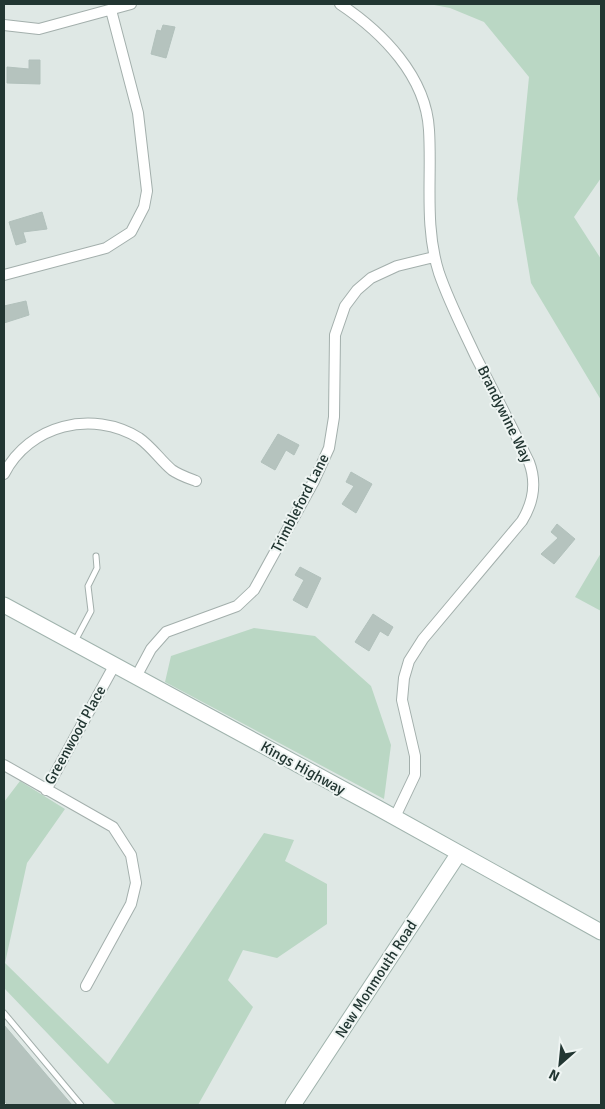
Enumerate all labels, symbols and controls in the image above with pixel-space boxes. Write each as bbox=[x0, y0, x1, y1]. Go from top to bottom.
street label: Brandywine Way bbox=[474, 363, 536, 465]
street label: Trimbleford Lane bbox=[267, 451, 333, 555]
street label: Greenwood Place bbox=[40, 682, 110, 788]
street label: Kings Highway bbox=[257, 737, 349, 799]
street label: New Monmouth Road bbox=[331, 917, 421, 1041]
north arrow bbox=[535, 1039, 585, 1089]
text: N bbox=[546, 1065, 563, 1085]

